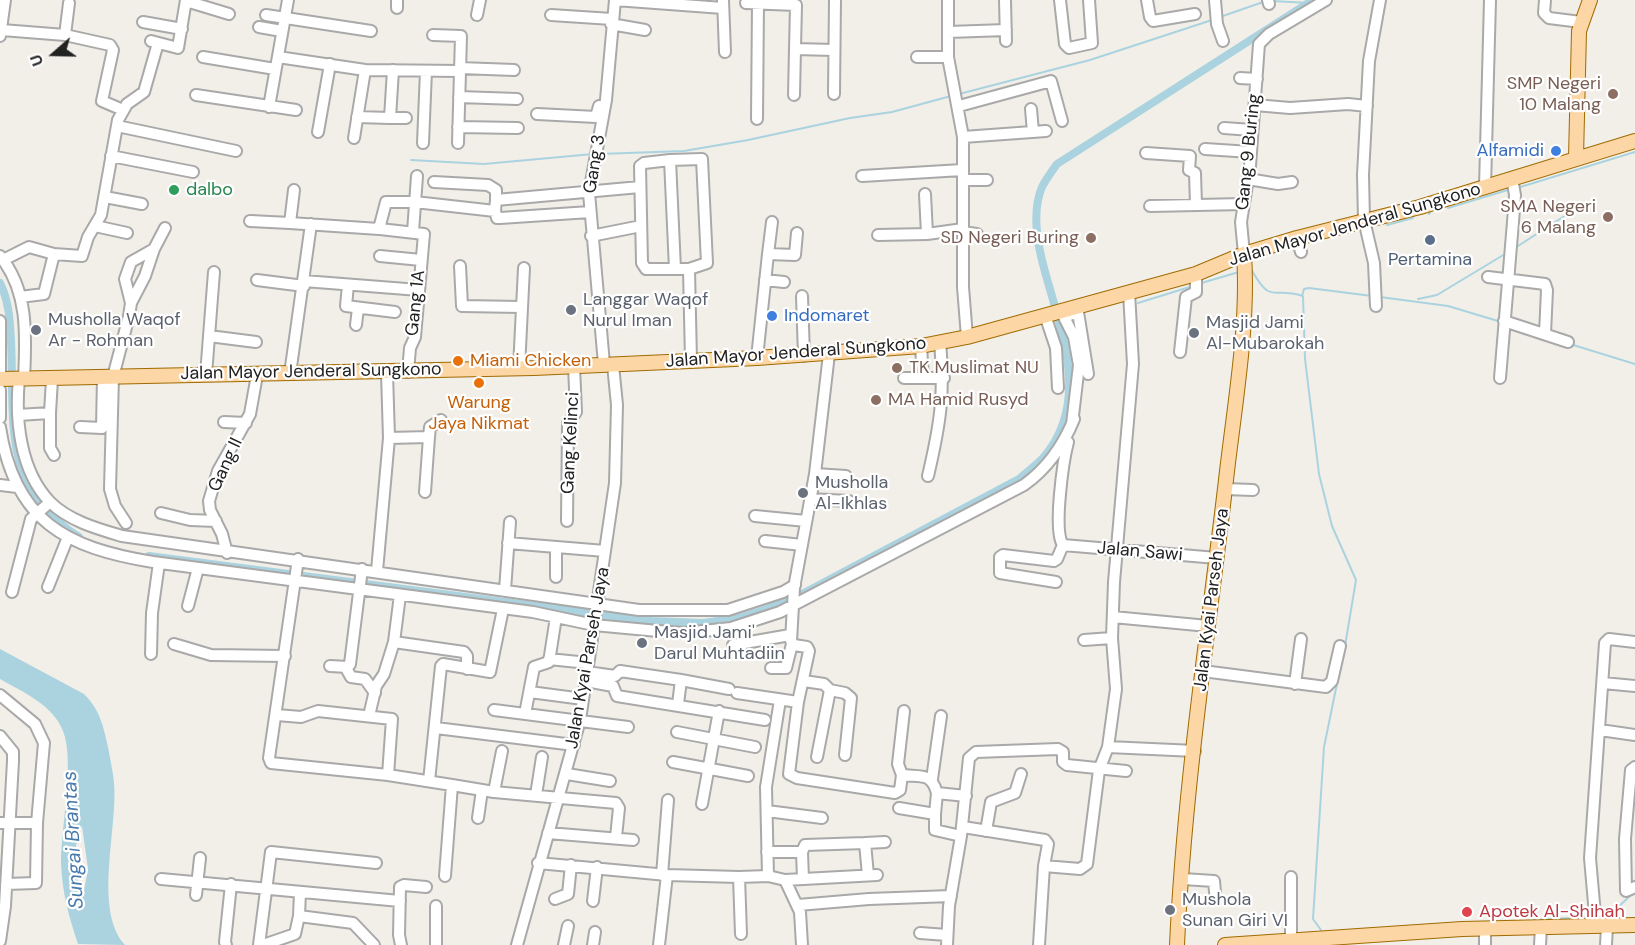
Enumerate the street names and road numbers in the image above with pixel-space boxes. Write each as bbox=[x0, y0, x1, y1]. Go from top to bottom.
street label: Gang 9 Buring bbox=[1232, 93, 1266, 211]
street label: Gang 3 bbox=[580, 133, 610, 195]
street label: Jalan Mayor Jenderal Sungkono bbox=[1226, 179, 1484, 271]
street label: Gang 1A bbox=[402, 269, 430, 337]
street label: Jalan Mayor Jenderal Sungkono bbox=[665, 333, 927, 373]
street label: Jalan Mayor Jenderal Sungkono bbox=[180, 359, 442, 385]
street label: Gang Kelinci bbox=[558, 391, 584, 495]
street label: Gang II bbox=[204, 435, 248, 495]
street label: Jalan Kyai Parseh Jaya bbox=[1190, 507, 1234, 693]
street label: Jalan Sawi bbox=[1096, 538, 1184, 566]
street label: Jalan Kyai Parseh Jaya bbox=[561, 565, 615, 751]

